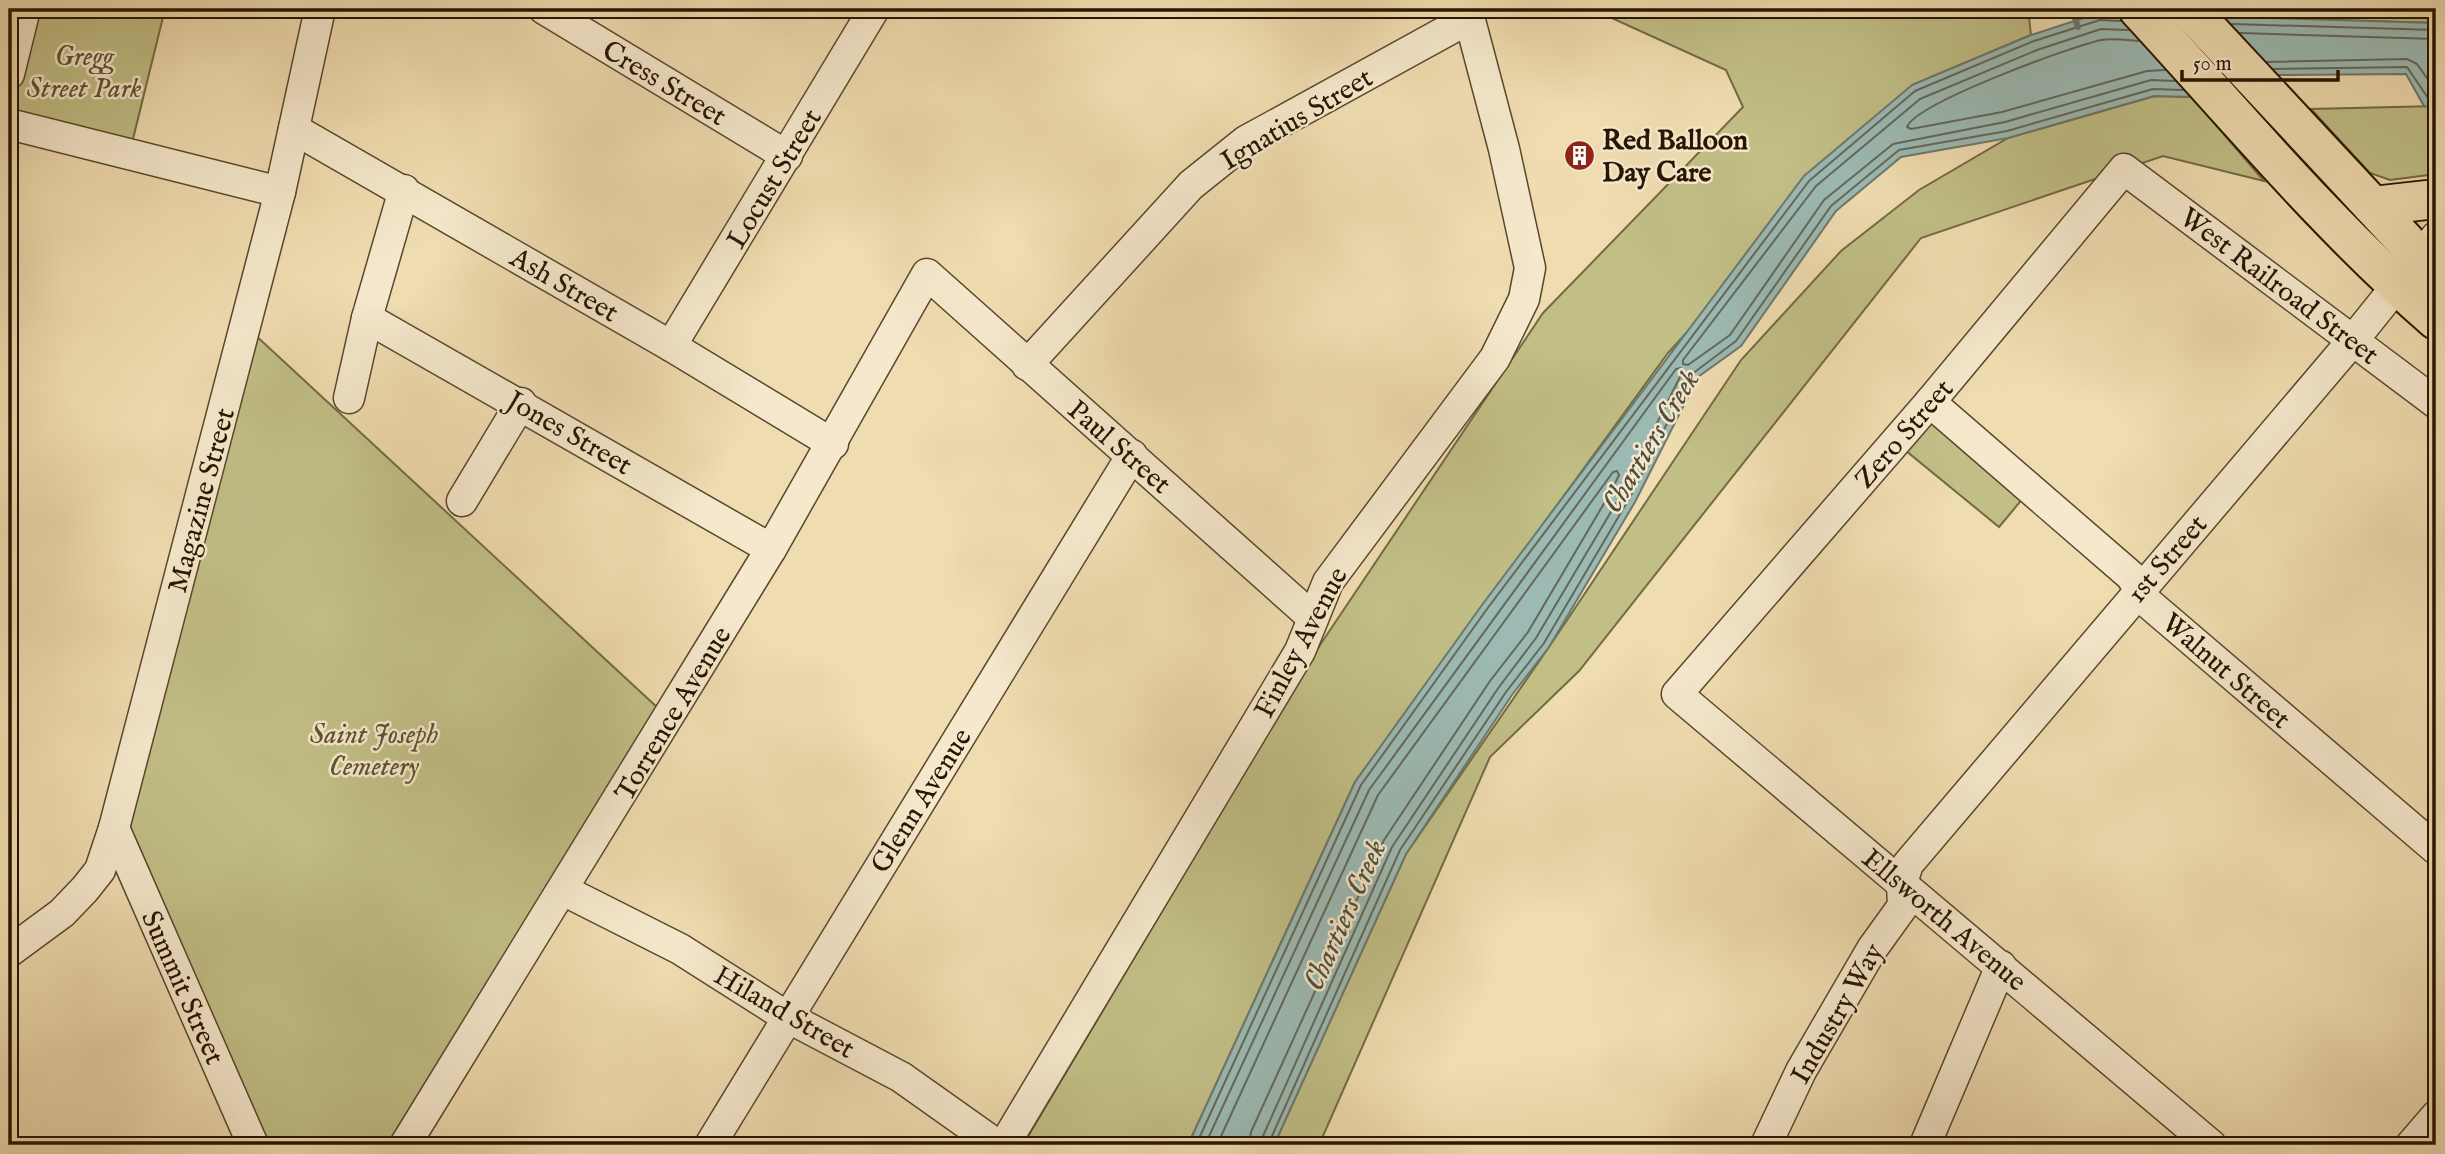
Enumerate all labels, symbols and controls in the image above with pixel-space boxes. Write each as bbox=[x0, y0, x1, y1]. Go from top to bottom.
street label: Cress Street bbox=[595, 34, 732, 135]
scale bar bbox=[2182, 38, 2338, 82]
park label: Gregg Street Park bbox=[27, 40, 141, 107]
text: 50 m bbox=[2193, 51, 2232, 78]
street label: Ignatius Street bbox=[1215, 61, 1380, 179]
street label: Locust Street bbox=[720, 103, 831, 256]
place label: Red Balloon Day Care bbox=[1602, 124, 1748, 191]
building icon: Red Balloon Day Care bbox=[1562, 138, 1596, 172]
street label: West Railroad Street bbox=[2172, 201, 2385, 373]
street label: Ash Street bbox=[502, 241, 625, 331]
water label: Chartiers Creek bbox=[1594, 363, 1709, 521]
street label: Zero Street bbox=[1848, 372, 1962, 497]
street label: Jones Street bbox=[497, 383, 638, 484]
street label: Paul Street bbox=[1059, 393, 1178, 503]
street label: Magazine Street bbox=[161, 404, 244, 597]
street label: 1st Street bbox=[2120, 508, 2216, 611]
street label: Finley Avenue bbox=[1248, 562, 1357, 725]
street label: Walnut Street bbox=[2154, 606, 2297, 738]
street label: Torrence Avenue bbox=[608, 620, 740, 808]
park label: Saint Joseph Cemetery bbox=[310, 718, 438, 785]
street label: Glenn Avenue bbox=[864, 722, 981, 880]
water label: Chartiers Creek bbox=[1296, 835, 1396, 997]
street label: Ellsworth Avenue bbox=[1854, 842, 2033, 1000]
street label: Summit Street bbox=[132, 906, 231, 1071]
street label: Industry Way bbox=[1784, 938, 1893, 1091]
street label: Hiland Street bbox=[707, 959, 861, 1068]

